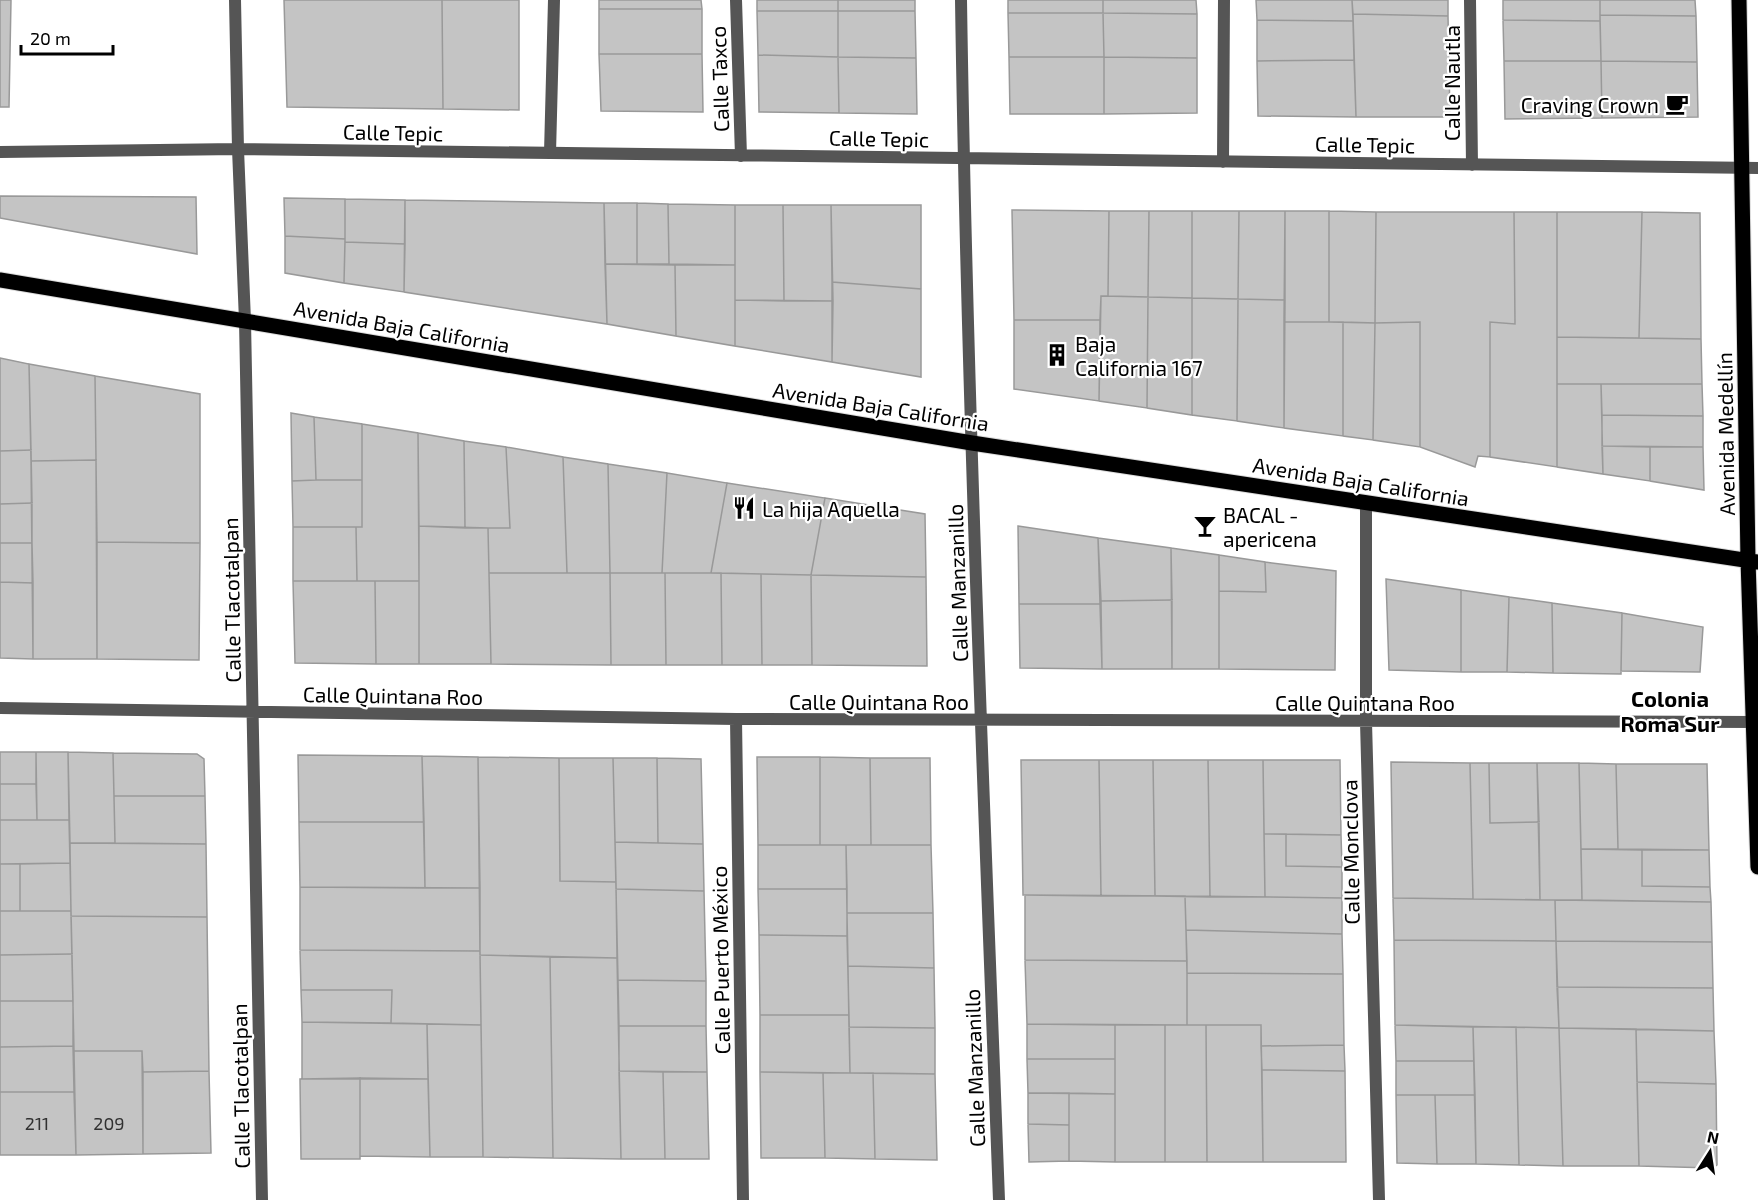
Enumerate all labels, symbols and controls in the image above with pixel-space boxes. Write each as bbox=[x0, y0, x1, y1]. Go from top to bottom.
scale bar bbox=[21, 18, 112, 56]
street label: Calle Nautla bbox=[1439, 25, 1464, 141]
street label: Calle Taxco bbox=[705, 26, 733, 132]
text: 20 m bbox=[30, 27, 71, 49]
cafe icon: Craving Crown bbox=[1664, 91, 1690, 117]
place label: Craving Crown bbox=[1521, 92, 1659, 117]
street label: Calle Tepic bbox=[343, 119, 443, 145]
street label: Calle Tepic bbox=[829, 125, 929, 151]
street label: Calle Tepic bbox=[1315, 131, 1415, 157]
street label: Avenida Baja California bbox=[292, 295, 512, 358]
place label: Baja California 167 bbox=[1075, 331, 1203, 380]
building icon: Baja California 167 bbox=[1044, 342, 1070, 368]
street label: Avenida Medellín bbox=[1711, 352, 1739, 516]
street label: Avenida Baja California bbox=[771, 377, 991, 436]
street label: Avenida Baja California bbox=[1251, 452, 1471, 511]
restaurant icon: La hija Aquella bbox=[731, 495, 757, 521]
place label: La hija Aquella bbox=[762, 496, 900, 522]
place label: BACAL - apericena bbox=[1223, 502, 1317, 551]
street label: Calle Manzanillo bbox=[942, 504, 972, 662]
bar icon: BACAL - apericena bbox=[1192, 513, 1218, 539]
street label: Calle Tlacotalpan bbox=[217, 517, 245, 683]
street label: Calle Quintana Roo bbox=[303, 681, 483, 710]
district label: Colonia Roma Sur bbox=[1620, 685, 1720, 736]
street label: Calle Quintana Roo bbox=[789, 689, 969, 715]
street label: Calle Quintana Roo bbox=[1275, 690, 1455, 716]
street label: Calle Monclova bbox=[1336, 779, 1364, 925]
street label: Calle Puerto México bbox=[706, 865, 734, 1055]
street label: Calle Manzanillo bbox=[959, 989, 989, 1147]
street label: Calle Tlacotalpan bbox=[226, 1003, 254, 1169]
house number: 211 bbox=[25, 1112, 49, 1134]
house number: 209 bbox=[93, 1112, 125, 1134]
north arrow bbox=[1680, 1122, 1740, 1182]
text: N bbox=[1706, 1126, 1721, 1147]

